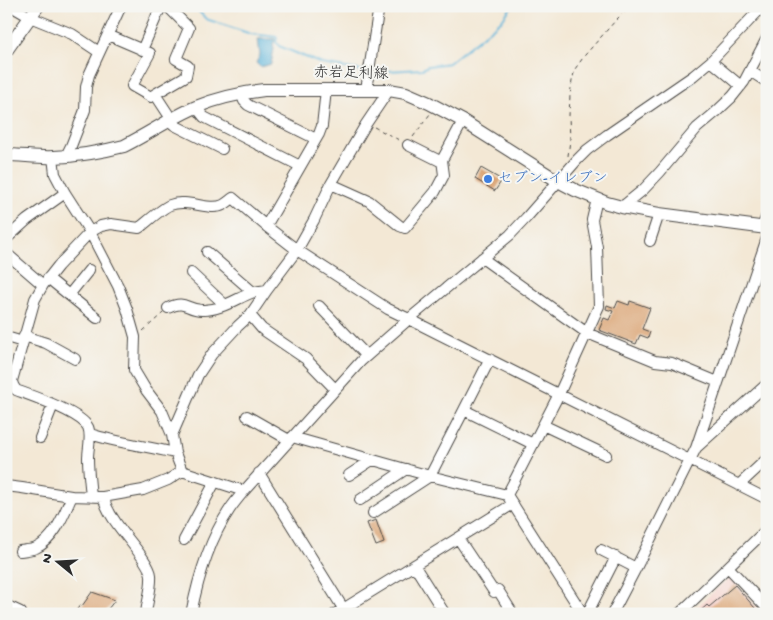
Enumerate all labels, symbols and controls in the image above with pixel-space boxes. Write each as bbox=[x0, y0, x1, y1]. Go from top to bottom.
street label: 赤岩足利線 bbox=[313, 63, 389, 84]
place label: セブン-イレブン bbox=[498, 170, 608, 188]
marker: セブン-イレブン bbox=[482, 173, 494, 185]
north arrow bbox=[32, 538, 82, 588]
text: N bbox=[39, 552, 58, 566]

